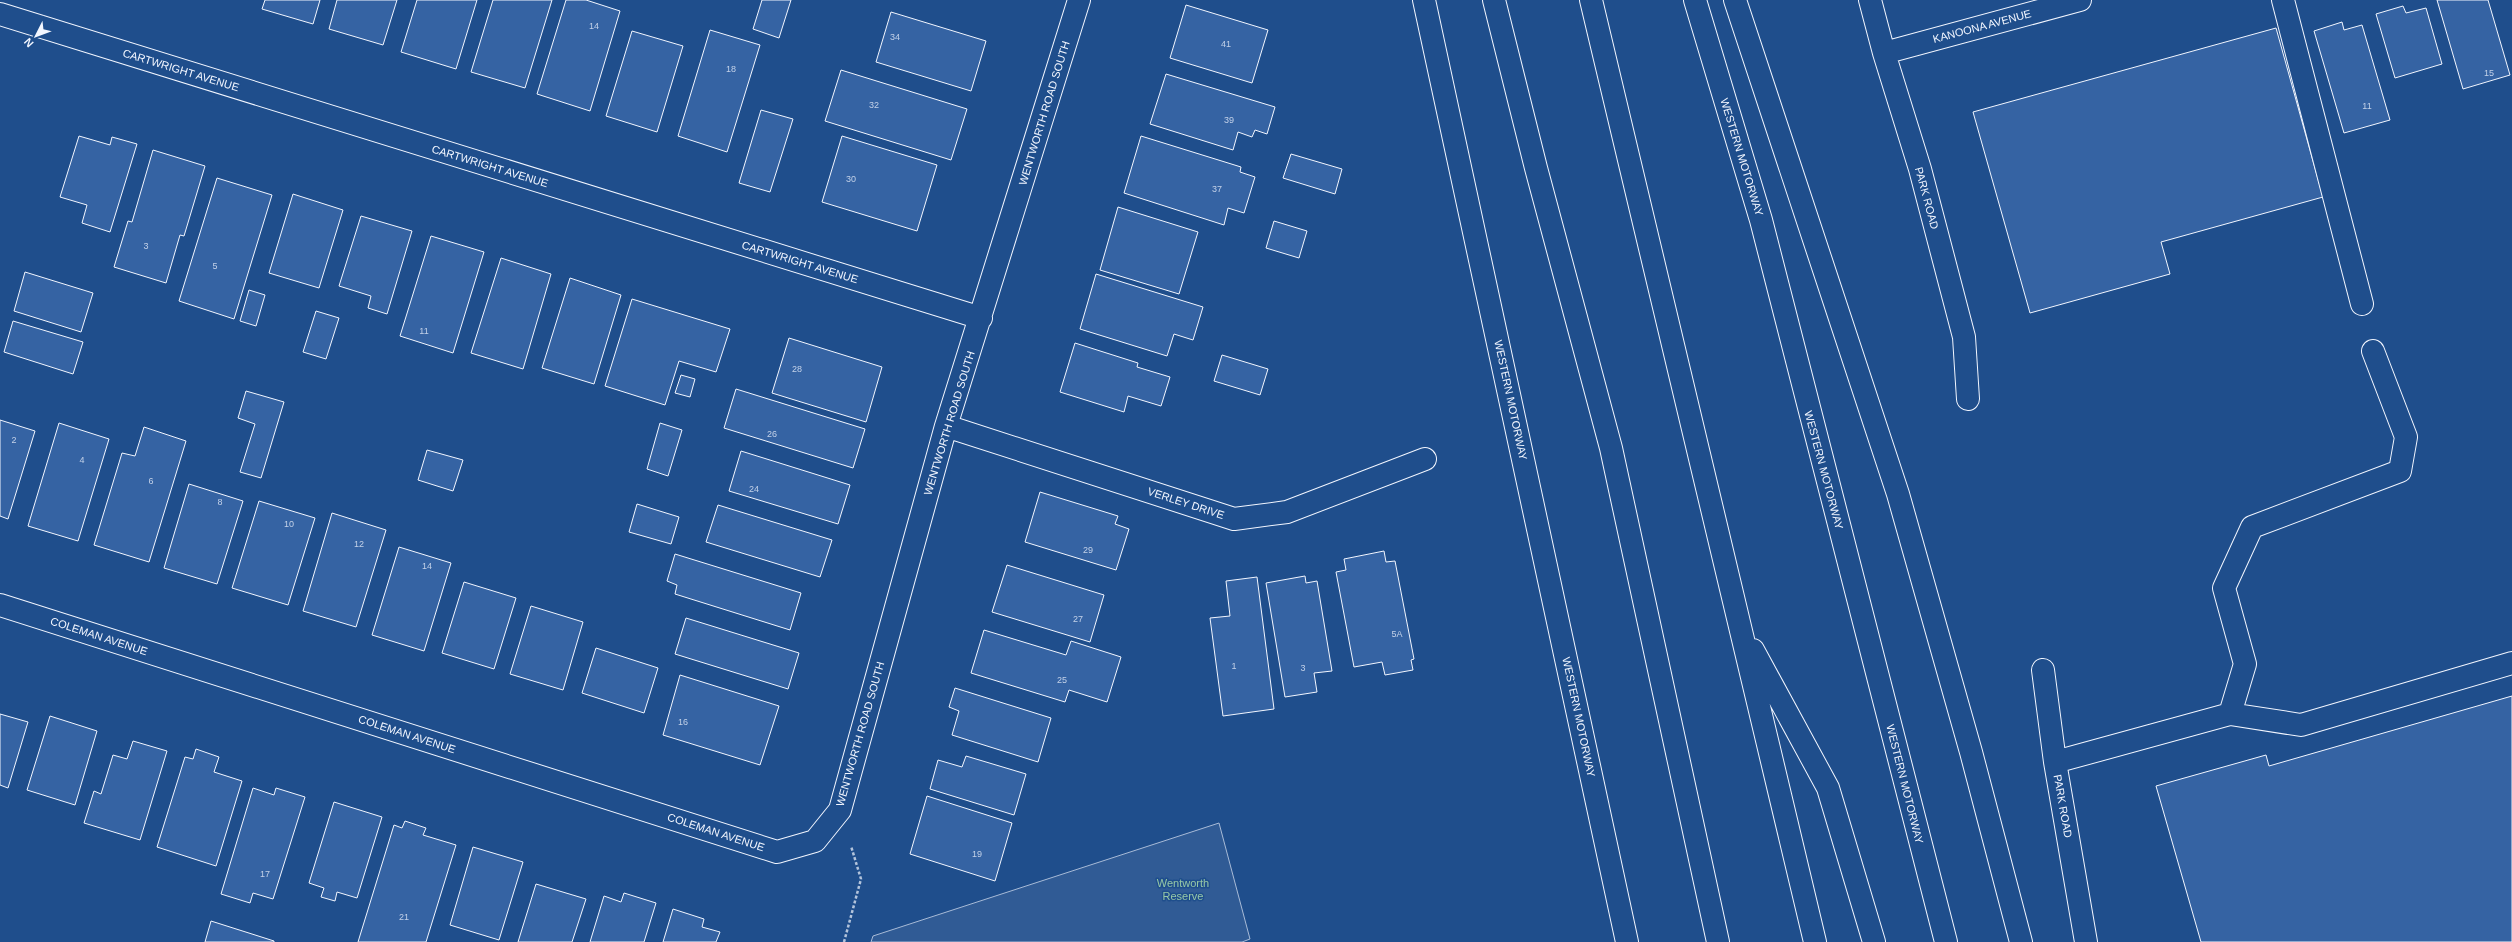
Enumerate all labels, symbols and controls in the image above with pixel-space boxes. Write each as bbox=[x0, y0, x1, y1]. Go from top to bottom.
street label: KANOONA AVENUE bbox=[1932, 7, 2032, 45]
north arrow bbox=[16, 16, 56, 56]
house number: 14 bbox=[589, 21, 599, 31]
house number: 34 bbox=[890, 32, 900, 42]
text: N bbox=[21, 36, 36, 50]
street label: WENTWORTH ROAD SOUTH bbox=[1016, 39, 1072, 187]
house number: 41 bbox=[1221, 39, 1231, 49]
street label: CARTWRIGHT AVENUE bbox=[121, 47, 241, 93]
house number: 18 bbox=[726, 64, 736, 74]
house number: 15 bbox=[2484, 68, 2494, 78]
street label: WESTERN MOTORWAY bbox=[1718, 97, 1766, 218]
house number: 32 bbox=[869, 100, 879, 110]
house number: 11 bbox=[2362, 101, 2372, 111]
house number: 39 bbox=[1224, 115, 1234, 125]
street label: CARTWRIGHT AVENUE bbox=[430, 143, 550, 189]
street label: PARK ROAD bbox=[1913, 166, 1941, 231]
house number: 30 bbox=[846, 174, 856, 184]
house number: 37 bbox=[1212, 184, 1222, 194]
street label: CARTWRIGHT AVENUE bbox=[740, 239, 860, 285]
house number: 3 bbox=[143, 241, 149, 251]
house number: 5 bbox=[212, 261, 218, 271]
house number: 11 bbox=[419, 326, 429, 336]
street label: WESTERN MOTORWAY bbox=[1492, 339, 1530, 462]
street label: WENTWORTH ROAD SOUTH bbox=[921, 349, 977, 497]
house number: 28 bbox=[792, 364, 802, 374]
street label: WESTERN MOTORWAY bbox=[1802, 409, 1846, 531]
house number: 26 bbox=[767, 429, 777, 439]
house number: 2 bbox=[11, 435, 17, 445]
house number: 4 bbox=[79, 455, 85, 465]
house number: 6 bbox=[148, 476, 154, 486]
house number: 24 bbox=[749, 484, 759, 494]
street label: VERLEY DRIVE bbox=[1146, 485, 1226, 521]
house number: 8 bbox=[217, 497, 223, 507]
house number: 10 bbox=[284, 519, 294, 529]
house number: 12 bbox=[354, 539, 364, 549]
house number: 29 bbox=[1083, 545, 1093, 555]
house number: 14 bbox=[422, 561, 432, 571]
house number: 27 bbox=[1073, 614, 1083, 624]
street label: COLEMAN AVENUE bbox=[49, 615, 149, 657]
house number: 5A bbox=[1391, 629, 1403, 639]
street label: WESTERN MOTORWAY bbox=[1560, 656, 1598, 779]
street label: WENTWORTH ROAD SOUTH bbox=[834, 660, 886, 808]
house number: 1 bbox=[1231, 661, 1237, 671]
house number: 3 bbox=[1300, 663, 1306, 673]
house number: 25 bbox=[1057, 675, 1067, 685]
street label: COLEMAN AVENUE bbox=[357, 713, 457, 755]
house number: 16 bbox=[678, 717, 688, 727]
street label: WESTERN MOTORWAY bbox=[1884, 723, 1926, 845]
street label: PARK ROAD bbox=[2052, 773, 2074, 839]
street label: COLEMAN AVENUE bbox=[666, 811, 766, 853]
house number: 19 bbox=[972, 849, 982, 859]
house number: 17 bbox=[260, 869, 270, 879]
park label: Wentworth Reserve bbox=[1157, 877, 1209, 902]
house number: 21 bbox=[399, 912, 409, 922]

